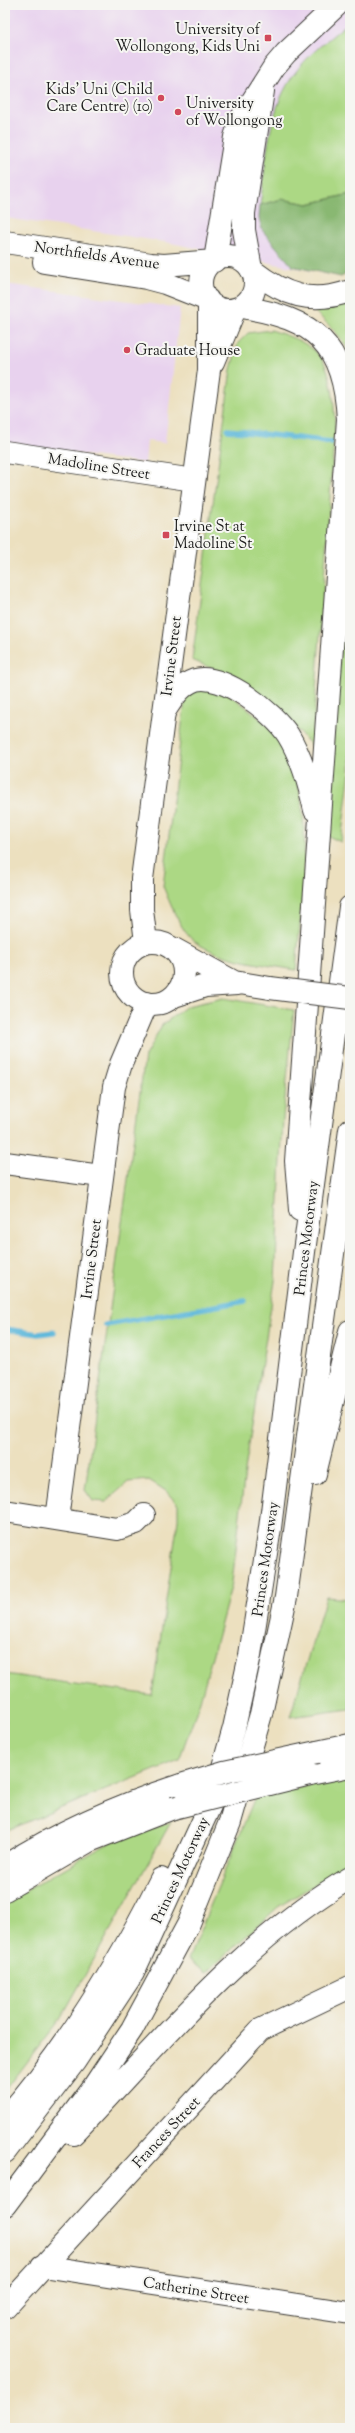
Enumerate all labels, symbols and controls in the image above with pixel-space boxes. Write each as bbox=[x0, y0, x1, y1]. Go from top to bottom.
place label: University of Wollongong, Kids Uni bbox=[115, 20, 261, 58]
marker: University of Wollongong, Kids Uni bbox=[263, 33, 273, 43]
place label: Kids’ Uni (Child Care Centre) (10) bbox=[46, 80, 154, 118]
marker: Kids’ Uni (Child Care Centre) (10) bbox=[156, 93, 166, 103]
place label: University of Wollongong bbox=[186, 94, 283, 132]
marker: University of Wollongong bbox=[173, 107, 183, 117]
street label: Northfields Avenue bbox=[33, 237, 161, 276]
place label: Graduate House bbox=[135, 341, 240, 362]
marker: Graduate House bbox=[122, 345, 132, 355]
street label: Madoline Street bbox=[46, 449, 151, 486]
place label: Irvine St at Madoline St bbox=[174, 517, 252, 555]
marker: Irvine St at Madoline St bbox=[161, 530, 171, 540]
street label: Irvine Street bbox=[157, 615, 188, 697]
street label: Princes Motorway bbox=[290, 1179, 325, 1297]
street label: Irvine Street bbox=[77, 1218, 108, 1300]
street label: Princes Motorway bbox=[248, 1500, 285, 1618]
street label: Princes Motorway bbox=[147, 1813, 216, 1928]
street label: Frances Street bbox=[128, 2093, 206, 2173]
street label: Catherine Street bbox=[141, 2273, 250, 2310]

